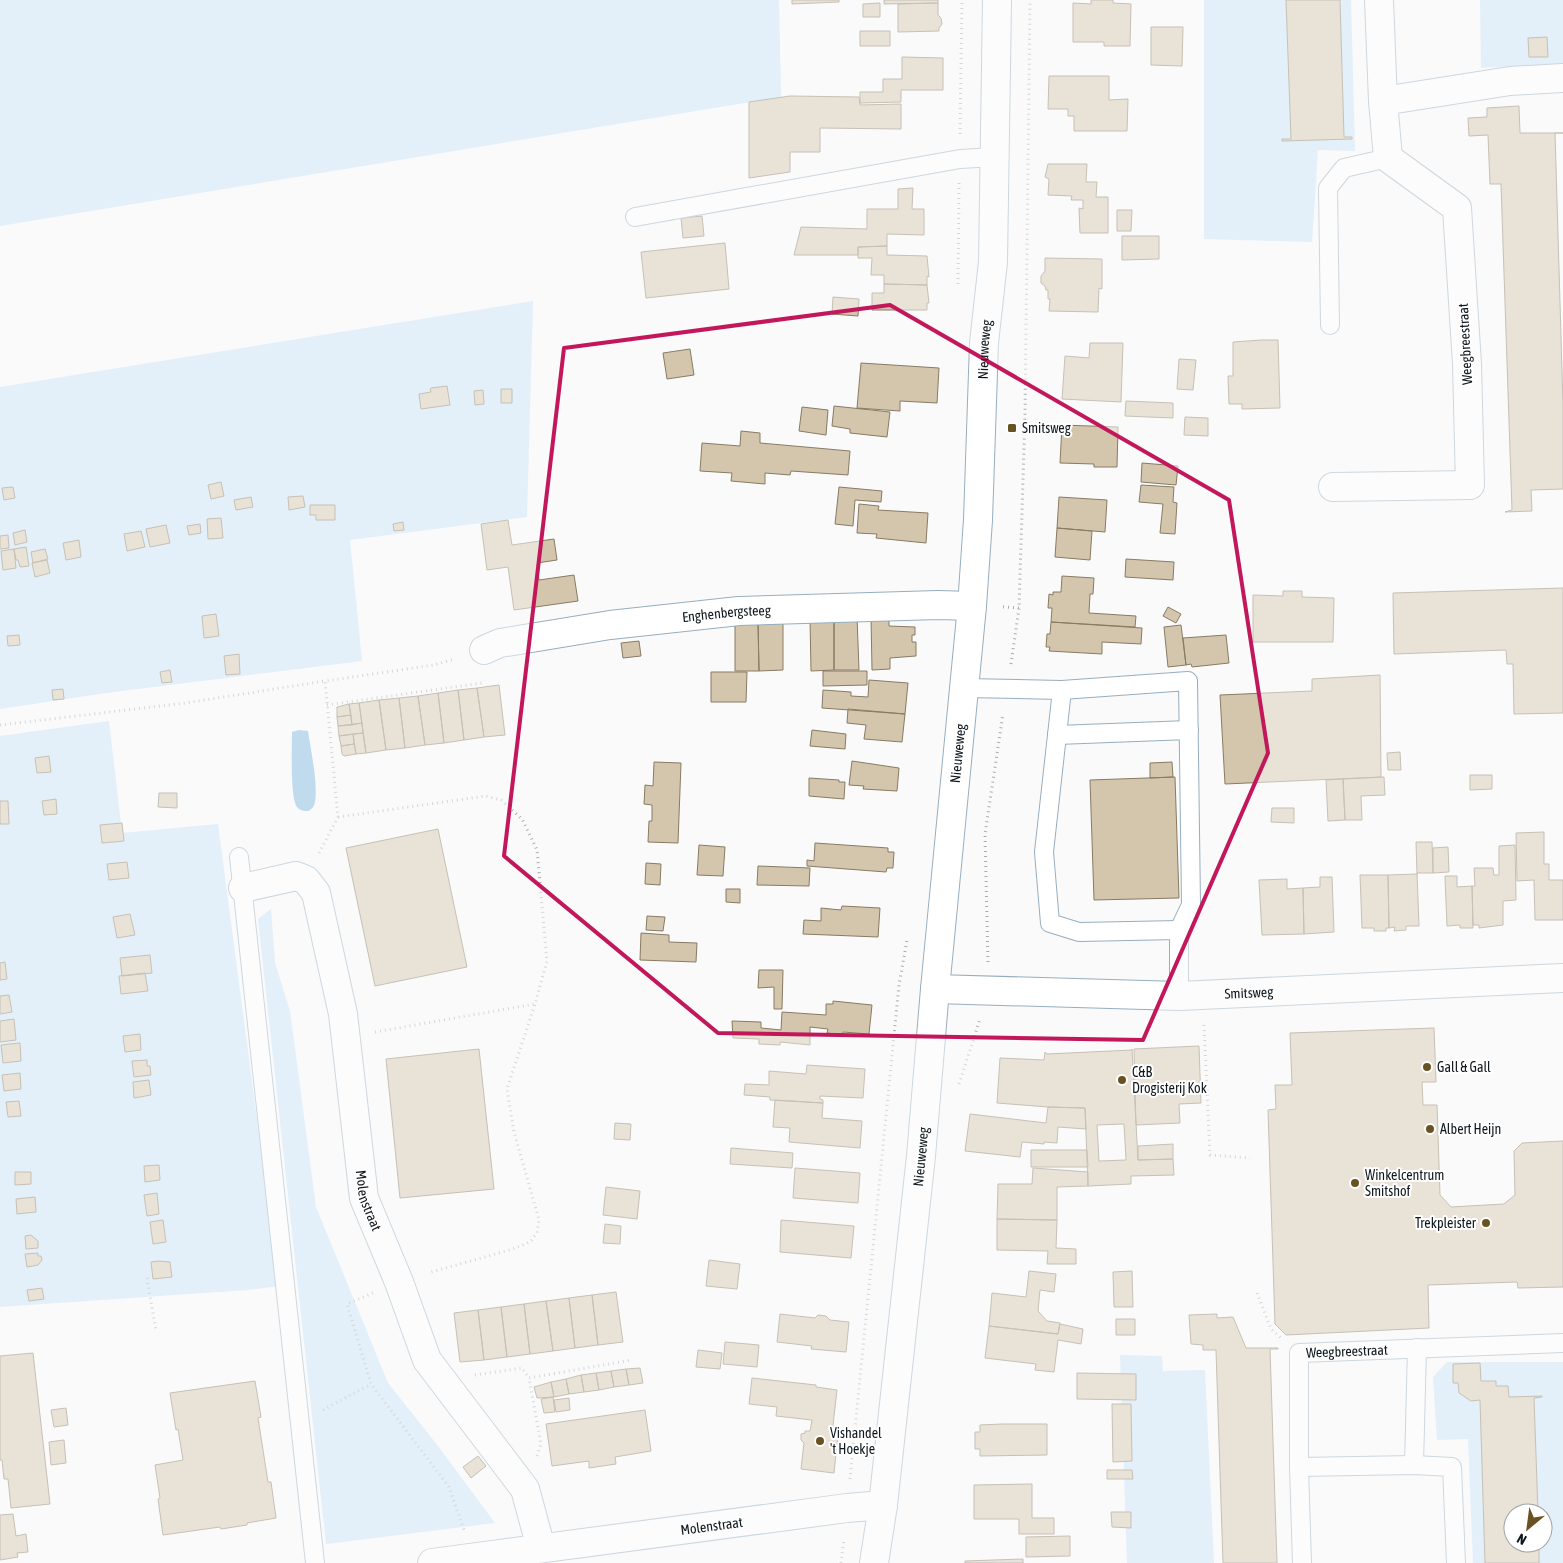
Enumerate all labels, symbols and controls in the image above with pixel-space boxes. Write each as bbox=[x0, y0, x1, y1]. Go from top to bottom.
street label: Weegbreestraat bbox=[1455, 303, 1475, 385]
street label: Nieuweweg bbox=[975, 319, 995, 380]
place label: Smitsweg bbox=[1022, 420, 1071, 436]
marker: Smitsweg bbox=[1006, 422, 1018, 434]
street label: Enghenbergsteeg bbox=[681, 602, 771, 625]
street label: Nieuweweg bbox=[947, 723, 969, 784]
street label: Smitsweg bbox=[1224, 984, 1274, 1002]
place label: Gall & Gall bbox=[1437, 1059, 1491, 1075]
marker: Gall & Gall bbox=[1421, 1061, 1433, 1073]
place label: C&B Drogisterij Kok bbox=[1132, 1064, 1207, 1096]
marker: C&B Drogisterij Kok bbox=[1116, 1074, 1128, 1086]
place label: Albert Heijn bbox=[1440, 1121, 1501, 1137]
marker: Albert Heijn bbox=[1424, 1123, 1436, 1135]
street label: Nieuweweg bbox=[910, 1126, 931, 1187]
place label: Winkelcentrum Smitshof bbox=[1365, 1167, 1444, 1199]
street label: Molenstraat bbox=[353, 1169, 385, 1233]
marker: Winkelcentrum Smitshof bbox=[1349, 1177, 1361, 1189]
place label: Trekpleister bbox=[1415, 1215, 1477, 1231]
marker: Trekpleister bbox=[1480, 1217, 1492, 1229]
street label: Weegbreestraat bbox=[1306, 1342, 1388, 1361]
place label: Vishandel 't Hoekje bbox=[830, 1425, 882, 1457]
marker: Vishandel 't Hoekje bbox=[814, 1435, 826, 1447]
north arrow bbox=[1503, 1503, 1553, 1553]
street label: Molenstraat bbox=[679, 1514, 744, 1538]
text: N bbox=[1514, 1530, 1529, 1548]

